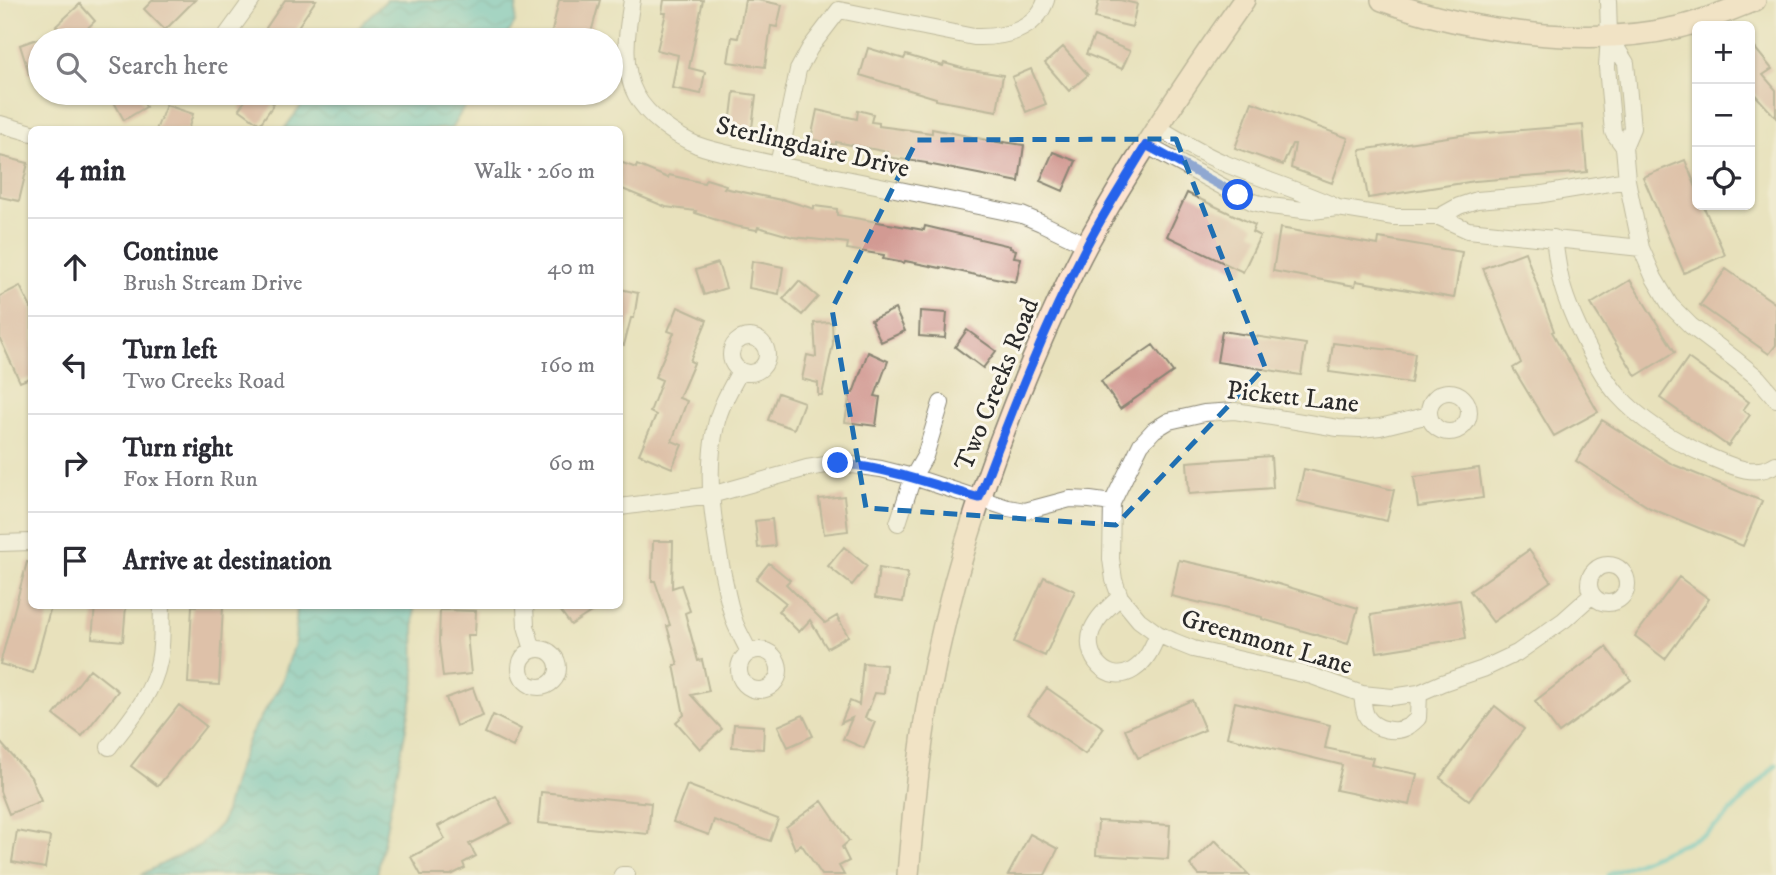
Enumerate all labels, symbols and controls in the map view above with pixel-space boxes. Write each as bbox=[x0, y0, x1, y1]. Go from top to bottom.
map controls bbox=[1692, 21, 1755, 210]
button: + bbox=[1692, 21, 1755, 84]
search box bbox=[28, 28, 623, 105]
icon: search bbox=[52, 48, 90, 86]
text: Search here bbox=[108, 50, 228, 83]
button: − bbox=[1692, 84, 1755, 147]
street label: Sterlingdaire Drive bbox=[713, 109, 913, 186]
button: locate bbox=[1692, 147, 1755, 210]
text: 4 min bbox=[56, 153, 126, 190]
text: Walk · 260 m bbox=[474, 157, 595, 186]
route start bbox=[1222, 179, 1253, 210]
text: Continue bbox=[123, 236, 218, 269]
icon: ahead bbox=[56, 248, 94, 286]
text: 40 m bbox=[547, 253, 595, 282]
text: Brush Stream Drive bbox=[123, 269, 302, 298]
street label: Two Creeks Road bbox=[948, 293, 1047, 476]
text: Turn left bbox=[123, 334, 217, 367]
icon: left bbox=[56, 346, 94, 384]
text: 160 m bbox=[540, 351, 595, 380]
text: Two Creeks Road bbox=[123, 367, 285, 396]
street label: Pickett Lane bbox=[1225, 374, 1361, 421]
text: Turn right bbox=[123, 432, 233, 465]
icon: right bbox=[56, 444, 94, 482]
route end bbox=[822, 447, 853, 478]
text: 60 m bbox=[548, 449, 595, 478]
text: Fox Horn Run bbox=[123, 465, 258, 494]
icon: arrive bbox=[56, 542, 94, 580]
text: Arrive at destination bbox=[123, 545, 332, 578]
street label: Greenmont Lane bbox=[1177, 602, 1356, 683]

